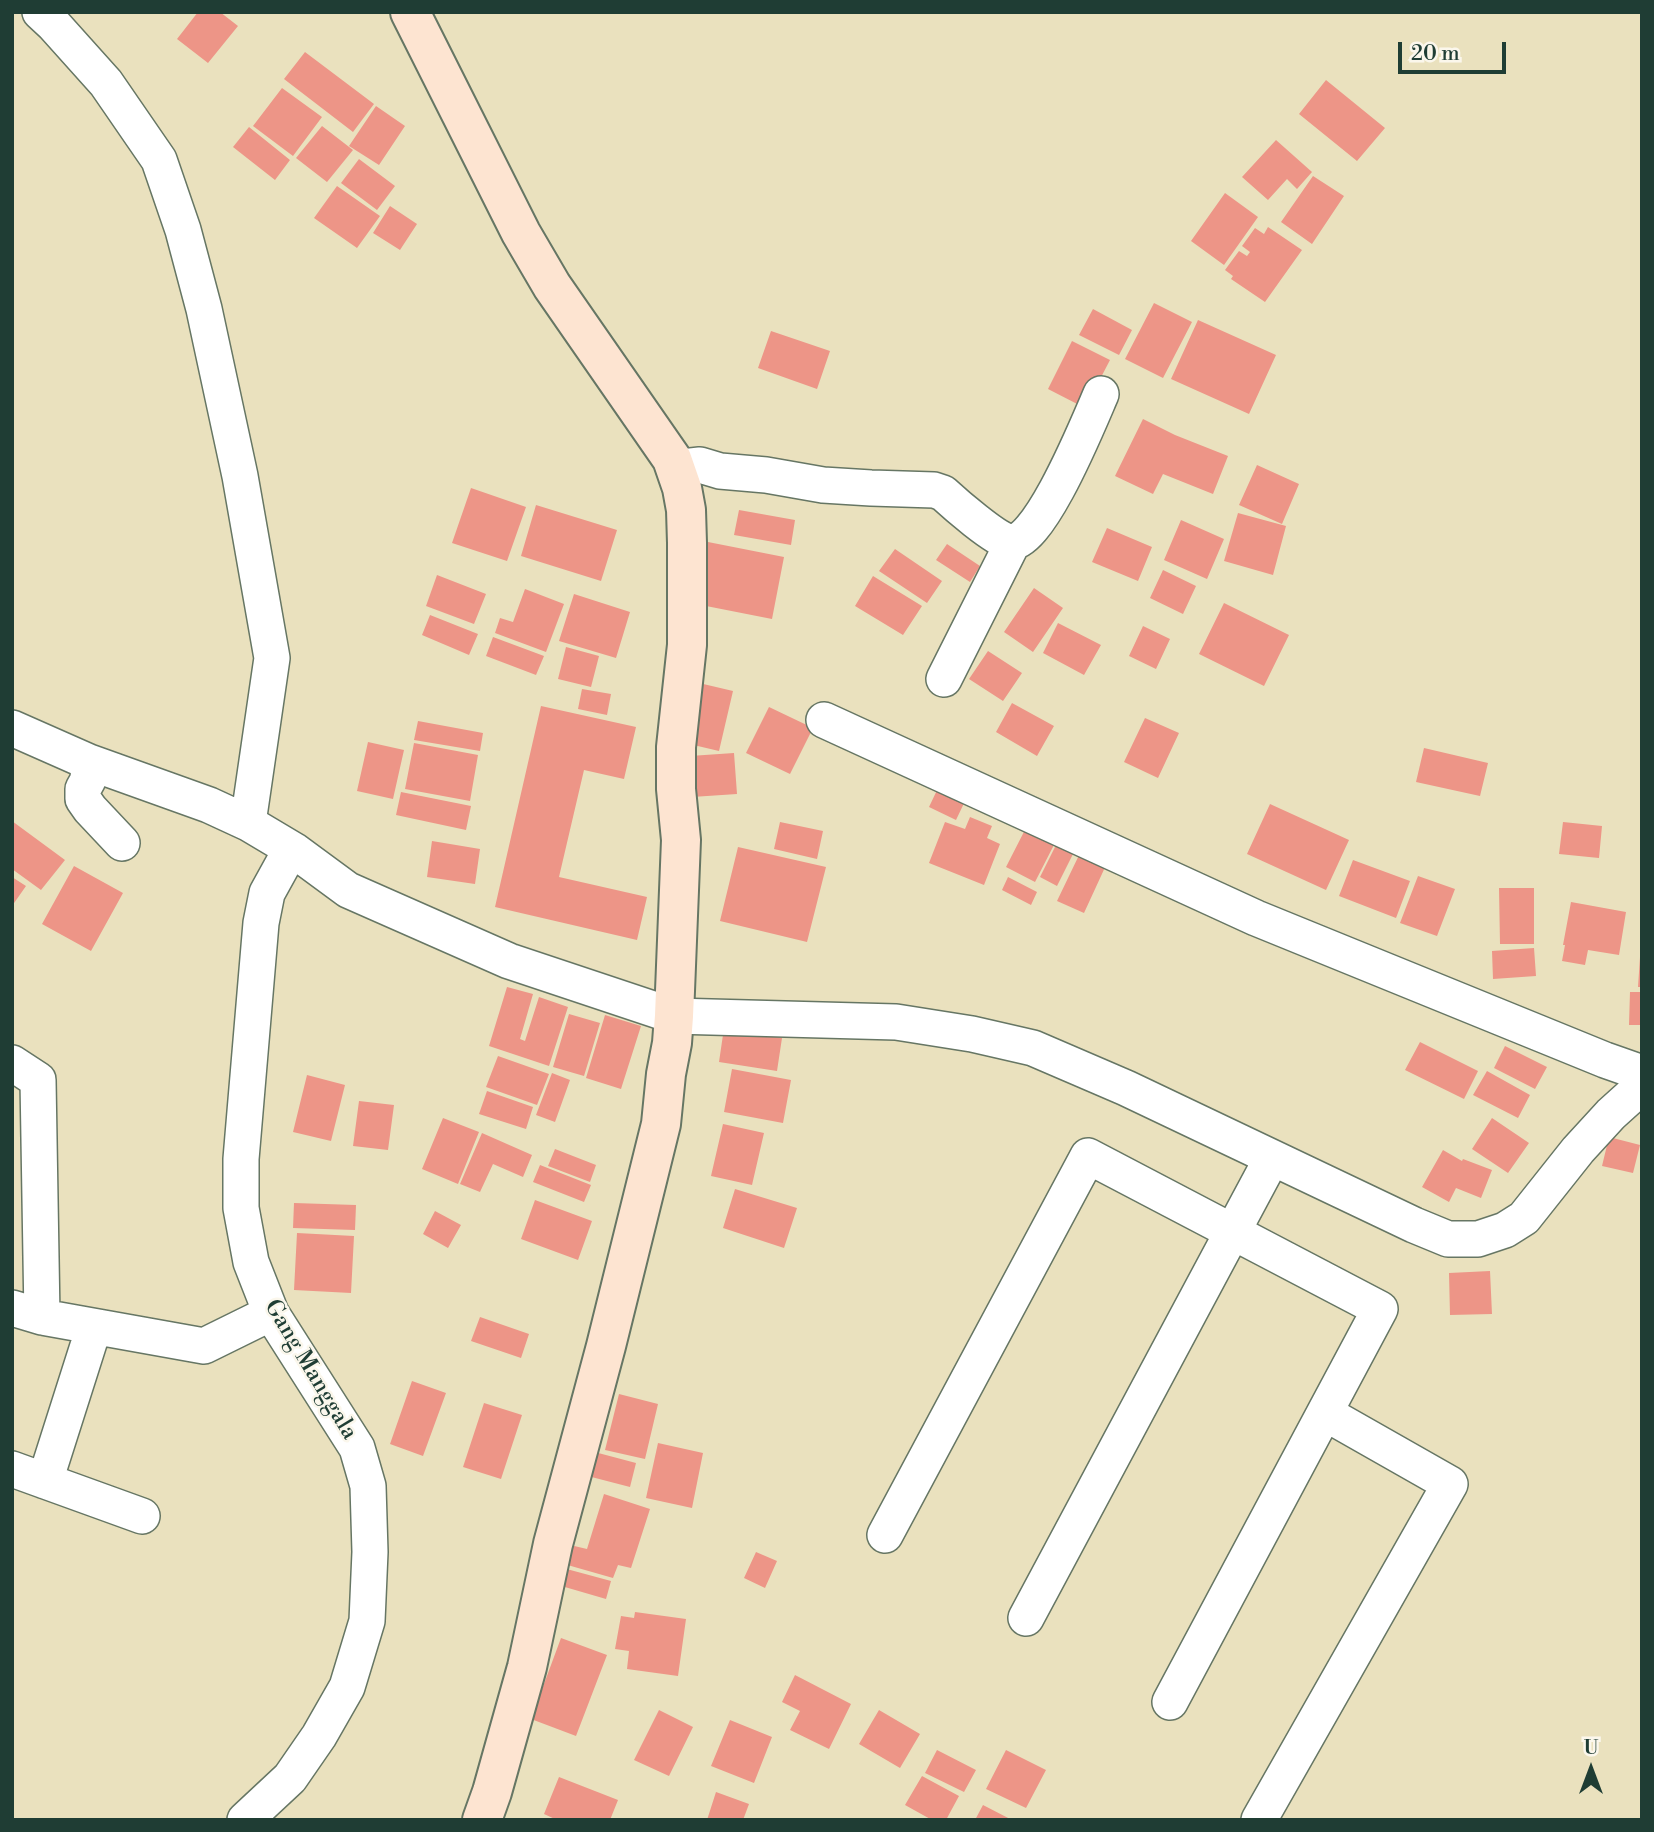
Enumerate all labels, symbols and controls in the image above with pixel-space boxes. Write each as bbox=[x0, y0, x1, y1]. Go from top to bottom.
scale bar bbox=[1402, 28, 1510, 72]
text: 20 m bbox=[1411, 41, 1460, 67]
street label: Gang Manggala bbox=[257, 1295, 363, 1445]
north arrow bbox=[1556, 1734, 1626, 1804]
text: U bbox=[1584, 1736, 1598, 1760]

